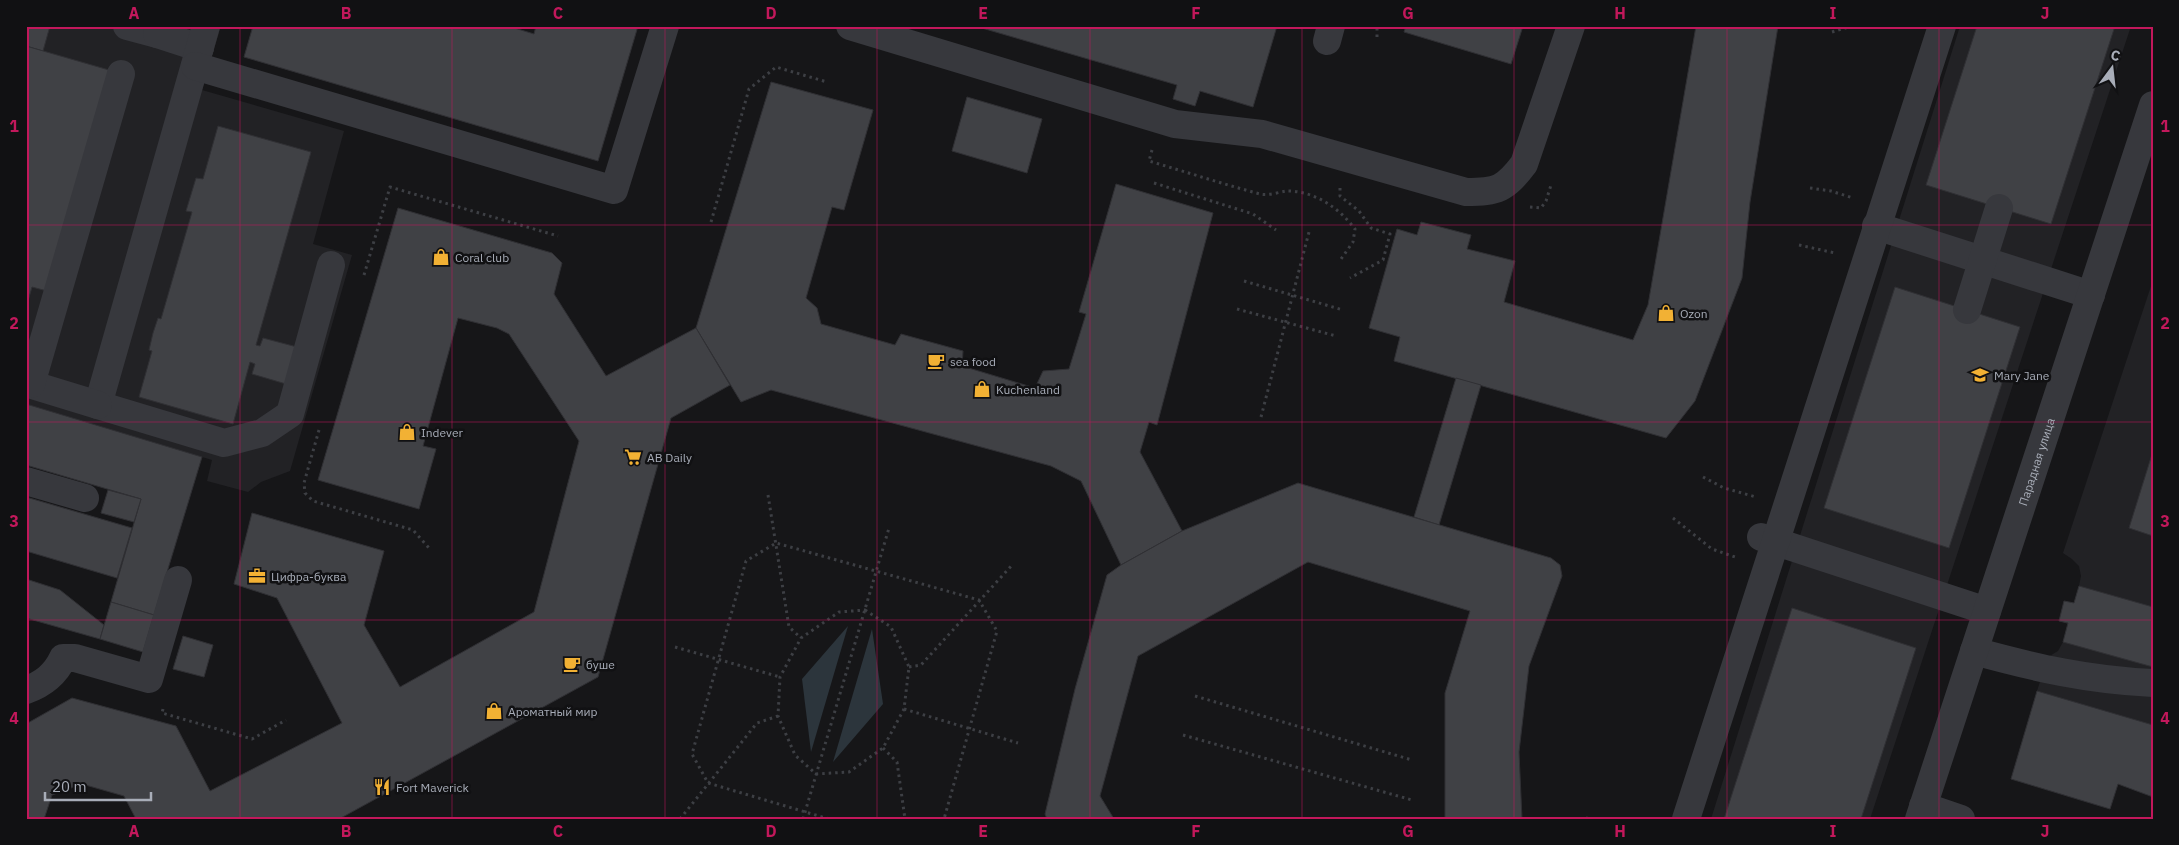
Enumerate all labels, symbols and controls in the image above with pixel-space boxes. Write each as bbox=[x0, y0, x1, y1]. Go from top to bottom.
text: A bbox=[129, 3, 140, 23]
text: B bbox=[341, 3, 352, 23]
text: C bbox=[553, 3, 563, 23]
text: D bbox=[765, 3, 777, 23]
text: E bbox=[978, 3, 988, 23]
text: F bbox=[1191, 3, 1201, 23]
text: G bbox=[1402, 3, 1414, 23]
text: H bbox=[1614, 3, 1626, 23]
text: I bbox=[1830, 3, 1837, 23]
text: J bbox=[2041, 3, 2049, 23]
north arrow bbox=[2086, 42, 2136, 92]
text: С bbox=[2109, 46, 2122, 65]
text: 1 bbox=[9, 116, 19, 136]
text: 1 bbox=[2160, 116, 2170, 136]
shop icon: Coral club bbox=[431, 247, 451, 267]
place label: Coral club bbox=[455, 250, 509, 265]
shop icon: Ozon bbox=[1656, 303, 1676, 323]
place label: Ozon bbox=[1680, 306, 1707, 321]
text: 2 bbox=[9, 313, 19, 333]
text: 2 bbox=[2160, 313, 2170, 333]
cafe icon: sea food bbox=[926, 351, 946, 371]
place label: sea food bbox=[950, 354, 996, 369]
school or university icon: Mary Jane bbox=[1970, 365, 1990, 385]
place label: Mary Jane bbox=[1994, 368, 2050, 383]
shop icon: Kuchenland bbox=[972, 379, 992, 399]
place label: Kuchenland bbox=[996, 382, 1060, 397]
street label: Парадная улица bbox=[2015, 415, 2058, 508]
shop icon: Indever bbox=[397, 422, 417, 442]
place label: Indever bbox=[421, 425, 463, 440]
supermarket icon: АВ Daily bbox=[623, 447, 643, 467]
place label: АВ Daily bbox=[647, 450, 692, 465]
text: 3 bbox=[9, 511, 19, 531]
text: 3 bbox=[2160, 511, 2170, 531]
office icon: Цифра-буква bbox=[247, 566, 267, 586]
place label: Цифра-буква bbox=[271, 569, 347, 584]
cafe icon: буше bbox=[562, 654, 582, 674]
place label: буше bbox=[586, 657, 615, 672]
shop icon: Ароматный мир bbox=[484, 701, 504, 721]
place label: Ароматный мир bbox=[508, 704, 598, 719]
text: 4 bbox=[9, 708, 19, 728]
text: 4 bbox=[2160, 708, 2170, 728]
scale bar bbox=[45, 770, 151, 802]
text: 20 m bbox=[52, 777, 87, 796]
restaurant icon: Fort Maverick bbox=[372, 777, 392, 797]
place label: Fort Maverick bbox=[396, 780, 470, 795]
text: A bbox=[129, 821, 140, 841]
text: B bbox=[341, 821, 352, 841]
text: C bbox=[553, 821, 563, 841]
text: D bbox=[765, 821, 777, 841]
text: E bbox=[978, 821, 988, 841]
text: F bbox=[1191, 821, 1201, 841]
text: G bbox=[1402, 821, 1414, 841]
text: H bbox=[1614, 821, 1626, 841]
text: I bbox=[1830, 821, 1837, 841]
text: J bbox=[2041, 821, 2049, 841]

